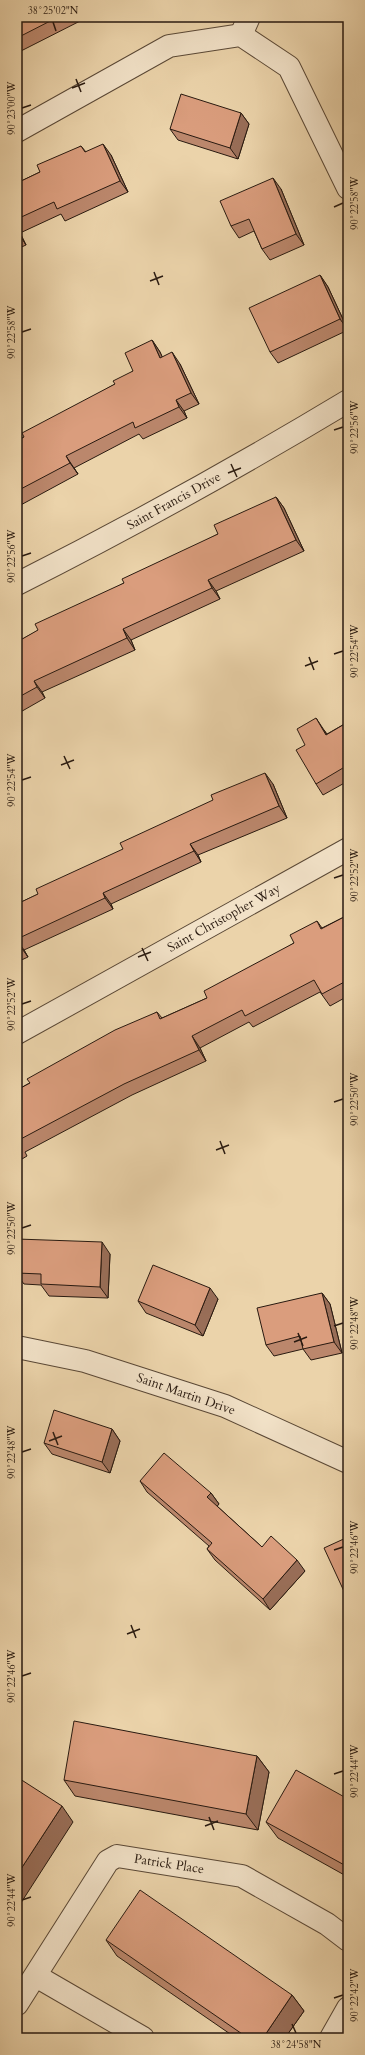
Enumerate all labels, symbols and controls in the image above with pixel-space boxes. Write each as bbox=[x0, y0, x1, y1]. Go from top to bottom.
text: 38°25'02"N bbox=[28, 4, 79, 18]
text: 90°23'00"W bbox=[5, 80, 19, 135]
text: 90°22'58"W bbox=[348, 175, 362, 230]
text: 90°22'58"W bbox=[5, 304, 19, 359]
text: 90°22'56"W bbox=[348, 399, 362, 454]
street label: Saint Francis Drive bbox=[124, 468, 224, 534]
text: 90°22'56"W bbox=[5, 528, 19, 583]
text: 90°22'54"W bbox=[348, 623, 362, 678]
text: 90°22'54"W bbox=[5, 752, 19, 807]
text: 90°22'52"W bbox=[348, 847, 362, 902]
street label: Saint Christopher Way bbox=[164, 879, 284, 957]
text: 90°22'52"W bbox=[5, 976, 19, 1031]
text: 90°22'50"W bbox=[348, 1071, 362, 1126]
text: 90°22'50"W bbox=[5, 1200, 19, 1255]
text: 90°22'48"W bbox=[348, 1295, 362, 1350]
street label: Saint Martin Drive bbox=[134, 1369, 238, 1419]
text: 90°22'48"W bbox=[5, 1424, 19, 1479]
text: 90°22'46"W bbox=[348, 1519, 362, 1574]
text: 90°22'46"W bbox=[5, 1648, 19, 1703]
text: 90°22'44"W bbox=[348, 1743, 362, 1798]
street label: Patrick Place bbox=[133, 1850, 205, 1878]
text: 90°22'44"W bbox=[5, 1872, 19, 1927]
text: 90°22'42"W bbox=[348, 1967, 362, 2022]
text: 38°24'58"N bbox=[271, 2038, 322, 2052]

